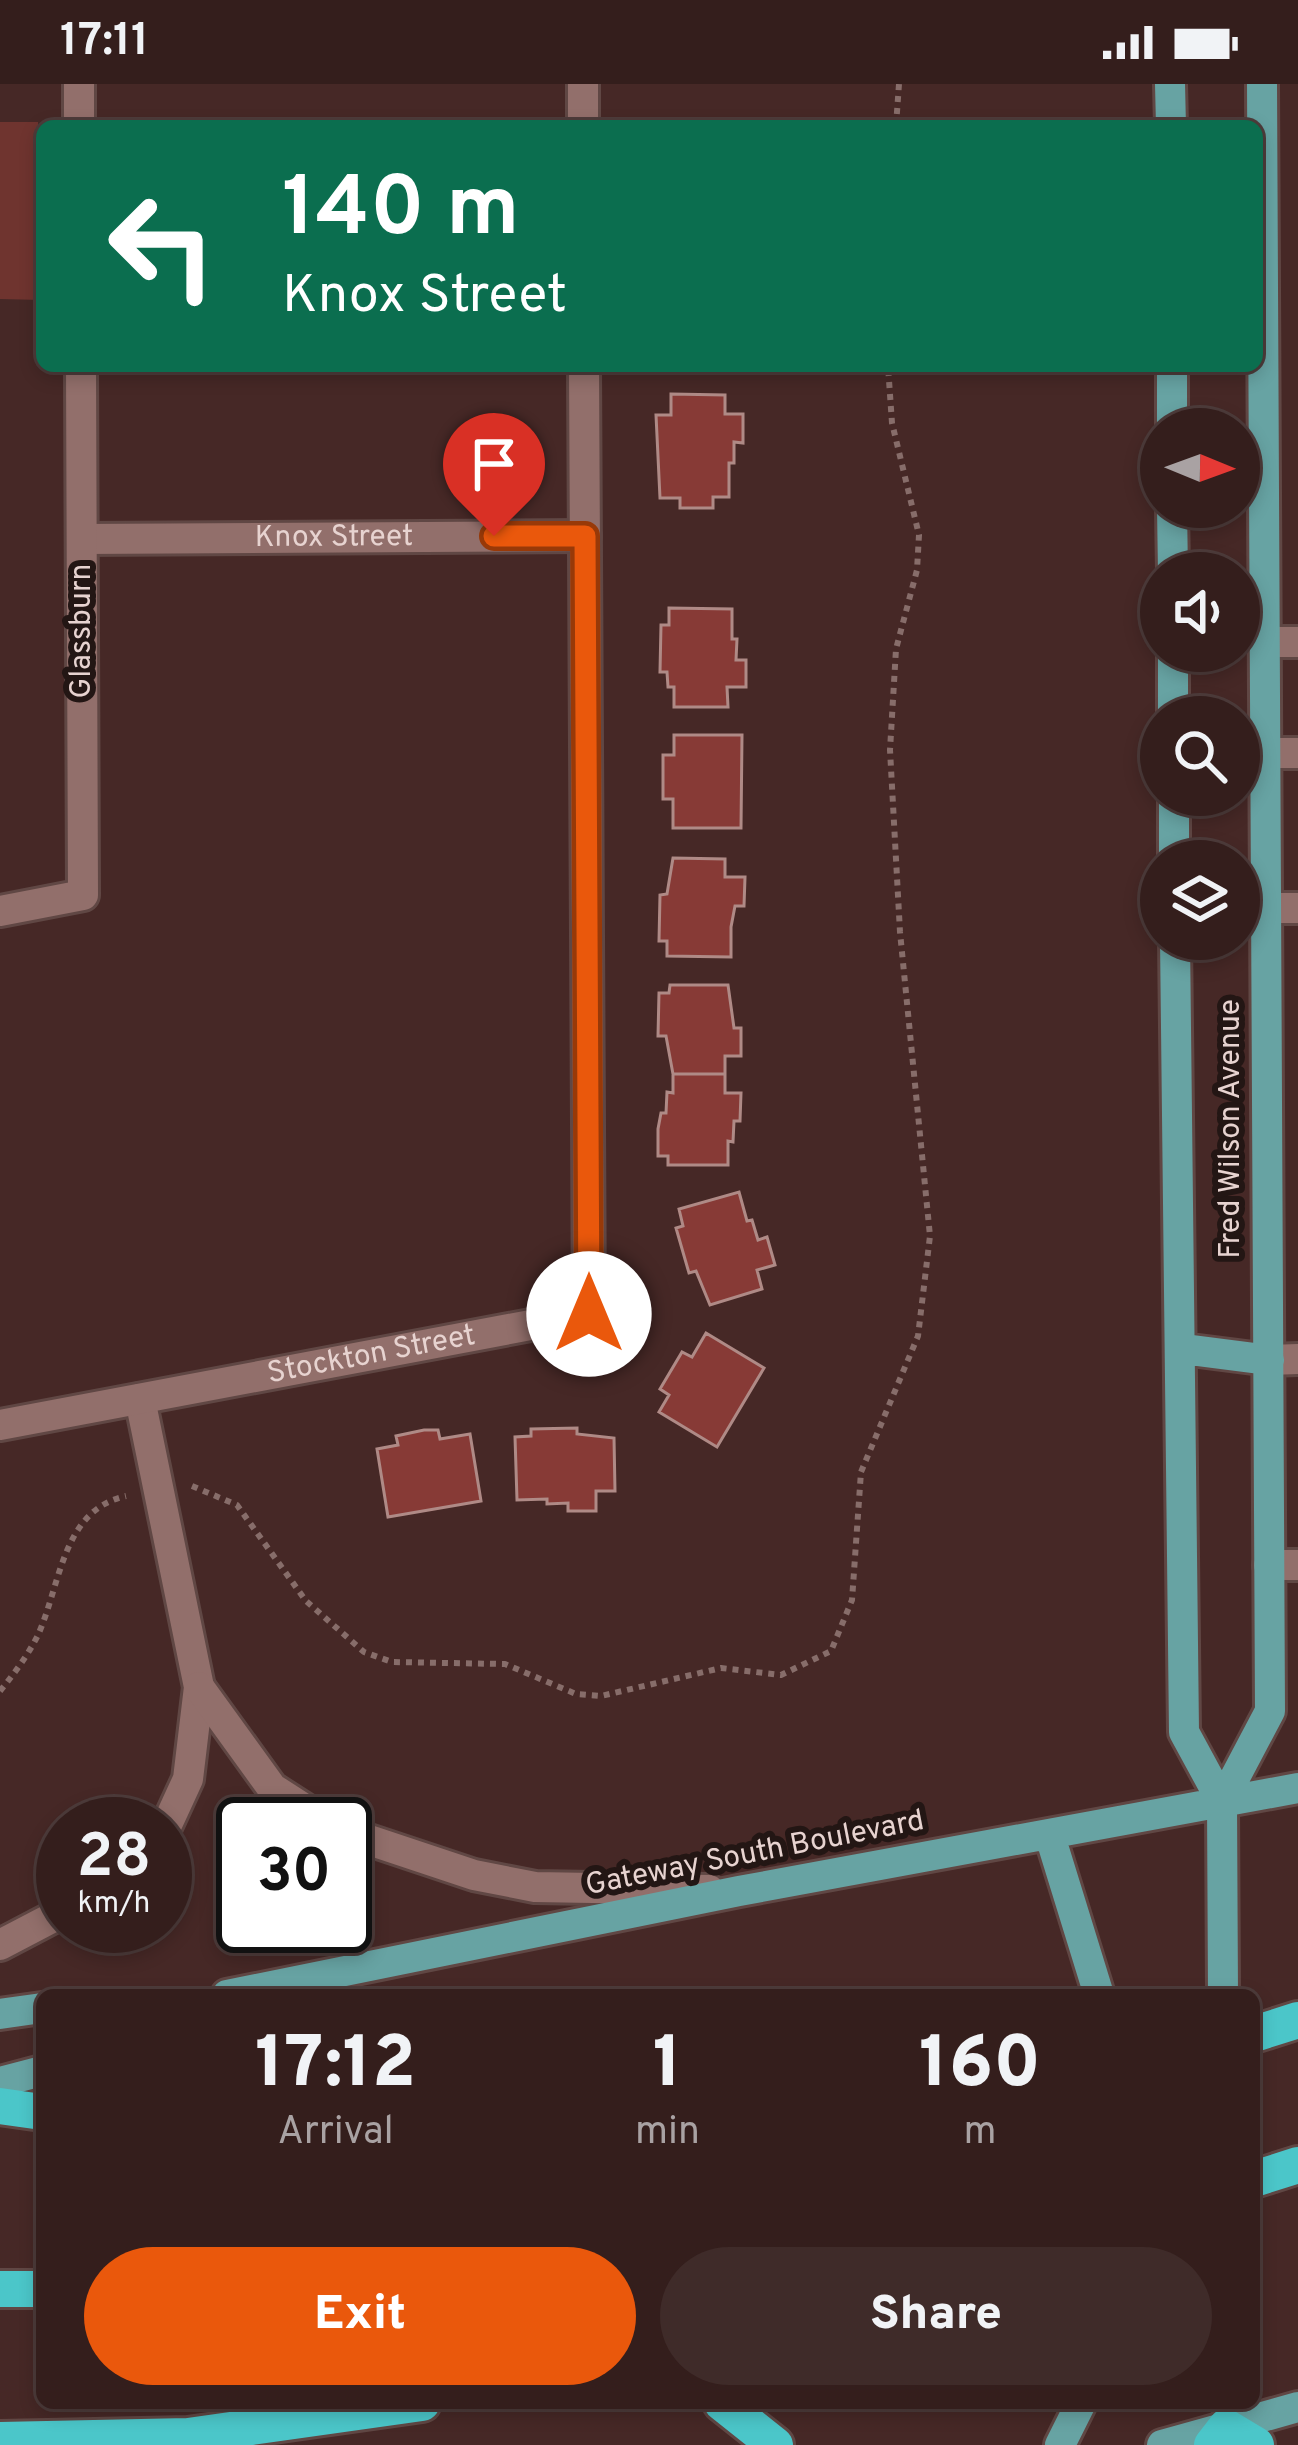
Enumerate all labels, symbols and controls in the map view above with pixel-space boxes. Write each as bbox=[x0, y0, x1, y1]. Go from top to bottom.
text: 17:11 bbox=[60, 14, 149, 71]
text: 140 m bbox=[282, 159, 519, 265]
icon: left bbox=[84, 168, 240, 324]
text: Knox Street bbox=[282, 263, 567, 332]
north arrow bbox=[1140, 408, 1260, 528]
map controls bbox=[1140, 408, 1260, 960]
pin bbox=[443, 413, 545, 536]
icon: arrive bbox=[461, 431, 527, 497]
street label: Knox Street bbox=[255, 519, 413, 556]
button: sound bbox=[1140, 552, 1260, 672]
street label: Glassburn bbox=[64, 564, 101, 698]
button: search bbox=[1140, 696, 1260, 816]
button: layers bbox=[1140, 840, 1260, 960]
street label: Fred Wilson Avenue bbox=[1213, 999, 1250, 1259]
position arrow bbox=[526, 1251, 652, 1377]
street label: Stockton Street bbox=[264, 1317, 478, 1393]
speed limit sign: 30 bbox=[216, 1797, 372, 1953]
street label: Gateway South Boulevard bbox=[583, 1803, 927, 1905]
text: 28 bbox=[77, 1822, 151, 1898]
text: km/h bbox=[78, 1886, 150, 1923]
text: 17:12 bbox=[255, 2021, 416, 2113]
text: 1 bbox=[653, 2021, 682, 2113]
text: 160 bbox=[919, 2021, 1041, 2113]
text: Arrival bbox=[277, 2109, 394, 2158]
text: min bbox=[635, 2109, 700, 2158]
text: m bbox=[963, 2109, 996, 2158]
button: Exit bbox=[84, 2247, 636, 2385]
button: Share bbox=[660, 2247, 1212, 2385]

